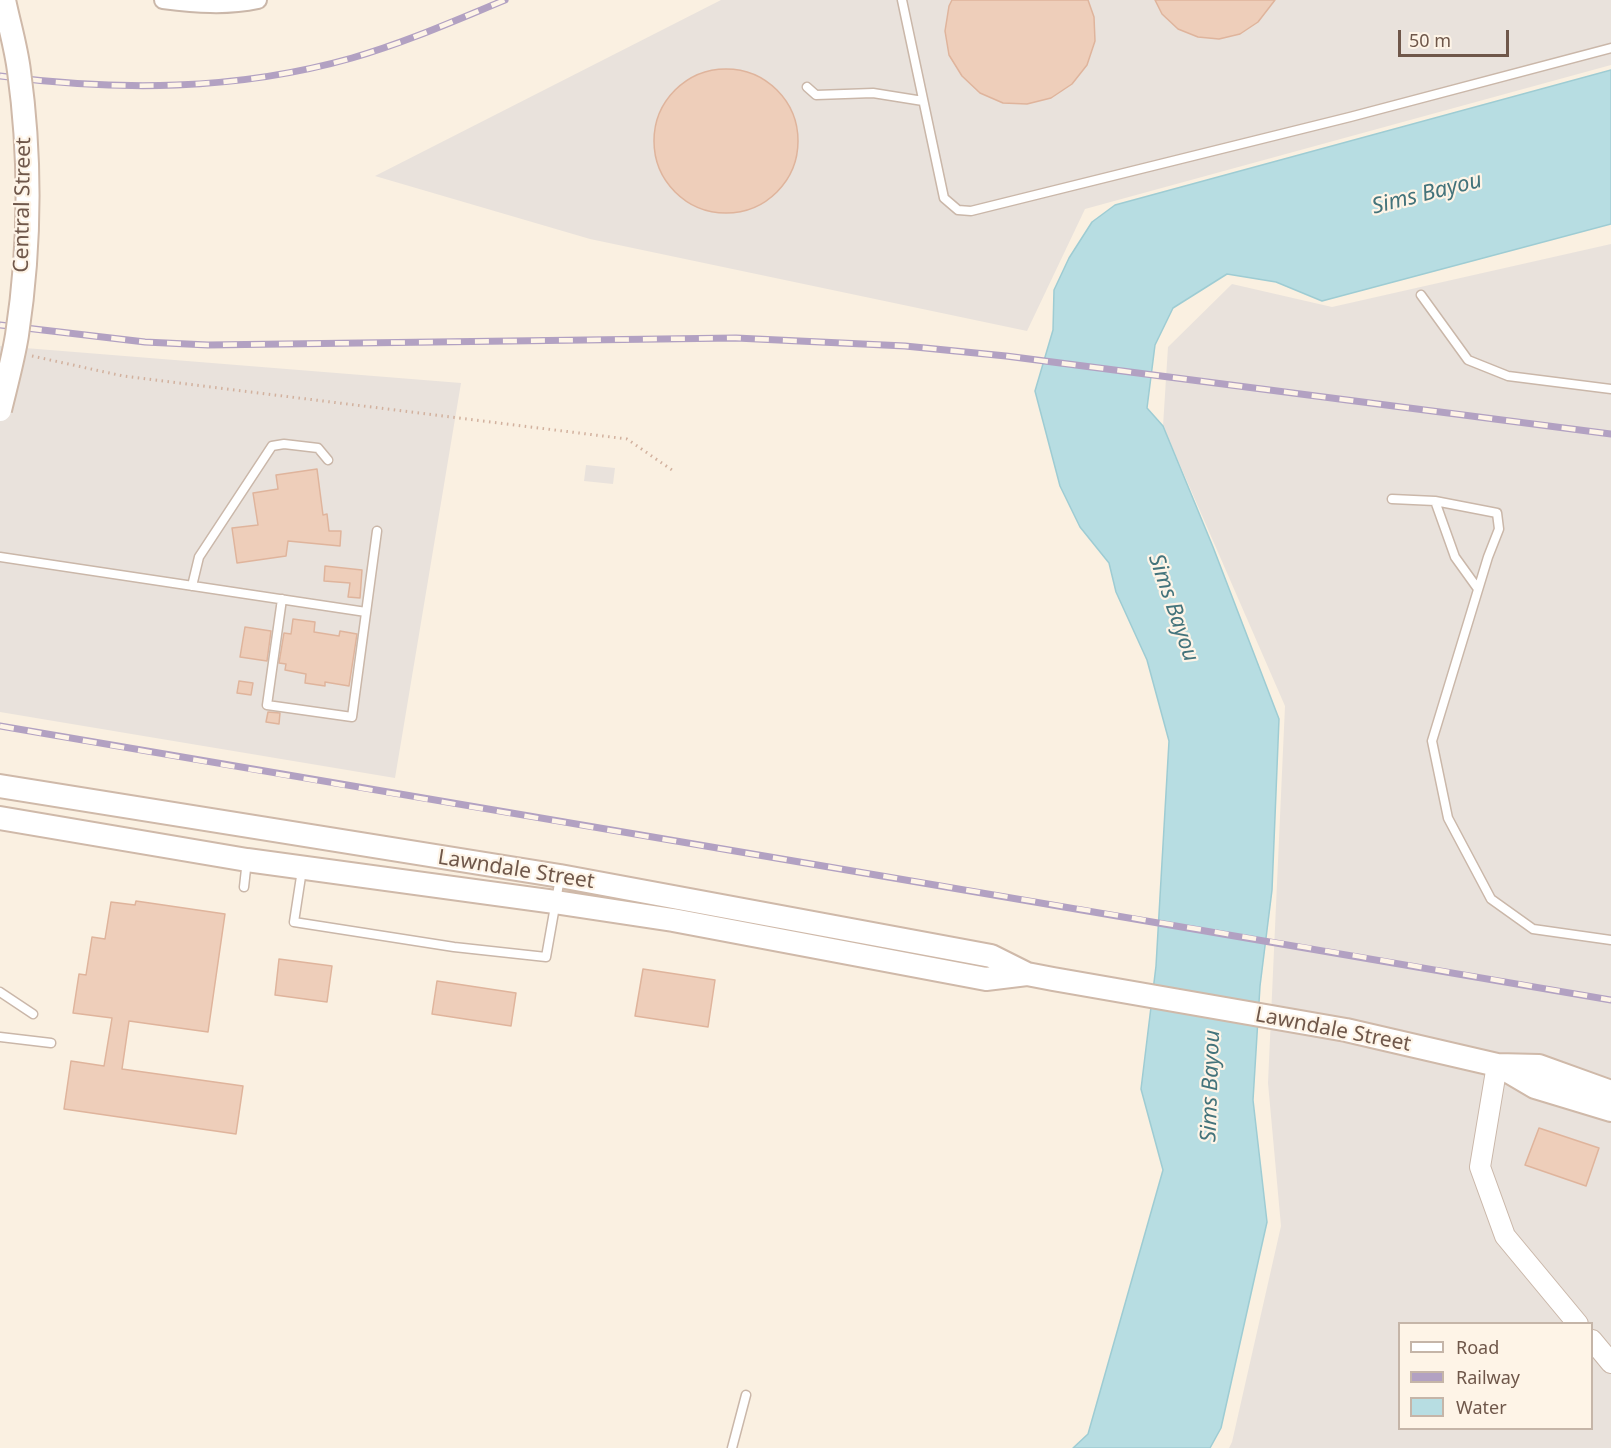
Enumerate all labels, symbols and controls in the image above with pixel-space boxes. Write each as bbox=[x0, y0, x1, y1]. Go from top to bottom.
scale bar bbox=[1401, 18, 1512, 56]
text: 50 m bbox=[1409, 28, 1451, 52]
street label: Central Street bbox=[9, 137, 37, 273]
water label: Sims Bayou bbox=[1369, 168, 1485, 220]
water label: Sims Bayou bbox=[1142, 551, 1204, 665]
street label: Lawndale Street bbox=[436, 845, 596, 895]
street label: Lawndale Street bbox=[1253, 1003, 1413, 1057]
water label: Sims Bayou bbox=[1196, 1029, 1226, 1143]
legend bbox=[1398, 1322, 1593, 1430]
text: Road bbox=[1456, 1335, 1499, 1359]
text: Railway bbox=[1456, 1365, 1520, 1389]
text: Water bbox=[1456, 1395, 1507, 1419]

